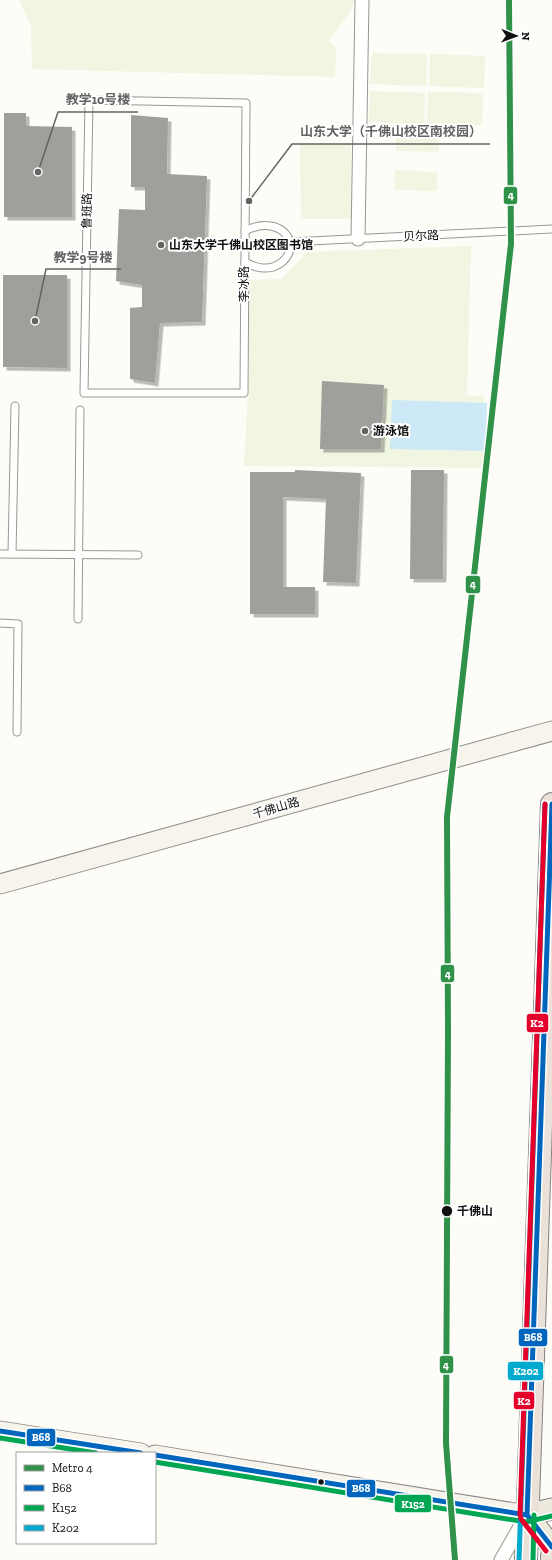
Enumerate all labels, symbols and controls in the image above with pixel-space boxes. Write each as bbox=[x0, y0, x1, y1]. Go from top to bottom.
north arrow bbox=[496, 16, 536, 56]
text: N bbox=[519, 32, 532, 41]
callout: 教学10号楼 bbox=[58, 87, 138, 112]
text: 教学10号楼 bbox=[66, 92, 130, 107]
callout: 山东大学（千佛山校区南校园） bbox=[292, 119, 490, 144]
text: 山东大学（千佛山校区南校园） bbox=[300, 124, 482, 139]
line badge: 4 bbox=[503, 186, 518, 205]
text: 4 bbox=[508, 189, 515, 202]
street label: 鲁班路 bbox=[80, 193, 94, 229]
street label: 贝尔路 bbox=[403, 228, 439, 244]
place label: 山东大学千佛山校区图书馆 bbox=[169, 238, 313, 252]
marker: 山东大学千佛山校区图书馆 bbox=[156, 240, 166, 250]
callout: 教学9号楼 bbox=[46, 244, 121, 269]
text: 教学9号楼 bbox=[54, 250, 112, 265]
street label: 李冰路 bbox=[237, 266, 251, 302]
place label: 游泳馆 bbox=[373, 424, 409, 438]
marker: 游泳馆 bbox=[360, 426, 370, 436]
line badge: 4 bbox=[465, 575, 481, 594]
text: 4 bbox=[470, 578, 477, 591]
street label: 千佛山路 bbox=[251, 795, 301, 821]
line badge: 4 bbox=[440, 964, 455, 983]
text: 4 bbox=[445, 968, 452, 981]
line badge: K2 bbox=[526, 1013, 549, 1033]
text: K2 bbox=[530, 1017, 544, 1030]
marker: 千佛山 bbox=[440, 1204, 454, 1218]
place label: 千佛山 bbox=[457, 1204, 493, 1218]
line badge: B68 bbox=[518, 1328, 548, 1347]
text: B68 bbox=[524, 1331, 542, 1344]
line badge: 4 bbox=[439, 1355, 454, 1374]
text: 4 bbox=[443, 1359, 450, 1372]
line badge: K202 bbox=[507, 1361, 544, 1381]
text: K202 bbox=[513, 1365, 539, 1378]
line badge: K2 bbox=[513, 1391, 535, 1410]
text: K2 bbox=[517, 1395, 531, 1408]
line badge: B68 bbox=[26, 1428, 56, 1447]
text: B68 bbox=[32, 1431, 50, 1444]
legend bbox=[16, 1452, 156, 1544]
text: Metro 4 bbox=[52, 1461, 93, 1475]
unlabelled marker bbox=[316, 1477, 326, 1487]
line badge: B68 bbox=[346, 1479, 376, 1498]
text: B68 bbox=[52, 1481, 72, 1495]
text: B68 bbox=[352, 1482, 370, 1495]
line badge: K152 bbox=[394, 1494, 432, 1513]
text: K152 bbox=[401, 1498, 425, 1511]
text: K152 bbox=[52, 1501, 77, 1515]
text: K202 bbox=[52, 1521, 79, 1535]

